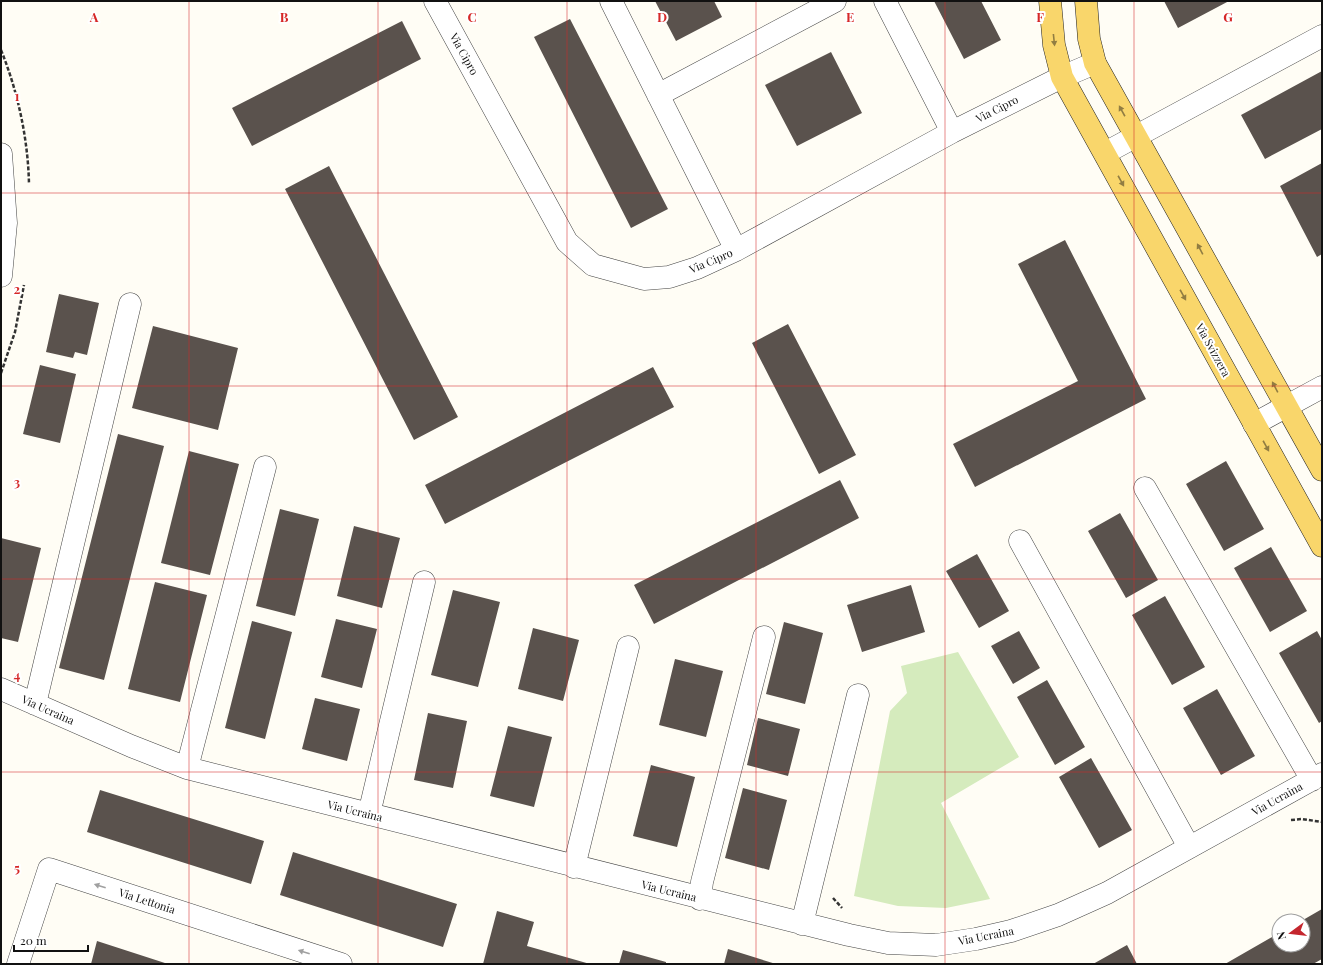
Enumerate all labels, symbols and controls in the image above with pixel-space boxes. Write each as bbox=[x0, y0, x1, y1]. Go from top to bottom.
text: A bbox=[89, 8, 99, 25]
text: B bbox=[280, 8, 289, 25]
text: C bbox=[467, 8, 477, 25]
text: D bbox=[657, 8, 667, 25]
text: E bbox=[846, 8, 854, 25]
text: F bbox=[1036, 8, 1044, 25]
text: G bbox=[1223, 8, 1233, 25]
street label: Via Cipro bbox=[446, 29, 482, 77]
one-way arrow bbox=[1050, 34, 1057, 46]
text: 1 bbox=[15, 87, 20, 104]
street label: Via Cipro bbox=[972, 91, 1021, 126]
one-way arrow bbox=[1119, 105, 1126, 117]
one-way arrow bbox=[1117, 176, 1124, 187]
one-way arrow bbox=[1196, 243, 1203, 254]
street label: Via Cipro bbox=[686, 245, 735, 277]
text: 2 bbox=[14, 280, 21, 297]
one-way arrow bbox=[1180, 290, 1187, 301]
street label: Via Svizzera bbox=[1192, 319, 1235, 380]
one-way arrow bbox=[1272, 382, 1278, 393]
one-way arrow bbox=[1263, 440, 1269, 452]
text: 3 bbox=[14, 473, 20, 490]
text: 4 bbox=[14, 666, 21, 683]
street label: Via Ucraina bbox=[19, 691, 77, 728]
street label: Via Ucraina bbox=[1248, 778, 1305, 819]
street label: Via Ucraina bbox=[325, 796, 385, 825]
text: 5 bbox=[14, 859, 20, 876]
street label: Via Ucraina bbox=[639, 876, 699, 905]
one-way arrow bbox=[94, 883, 106, 889]
street label: Via Lettonia bbox=[116, 884, 178, 917]
north arrow bbox=[1271, 913, 1311, 953]
street label: Via Ucraina bbox=[956, 923, 1015, 948]
scale bar bbox=[14, 927, 88, 953]
text: N bbox=[1273, 930, 1289, 941]
text: 20 m bbox=[20, 932, 47, 948]
one-way arrow bbox=[297, 949, 309, 955]

